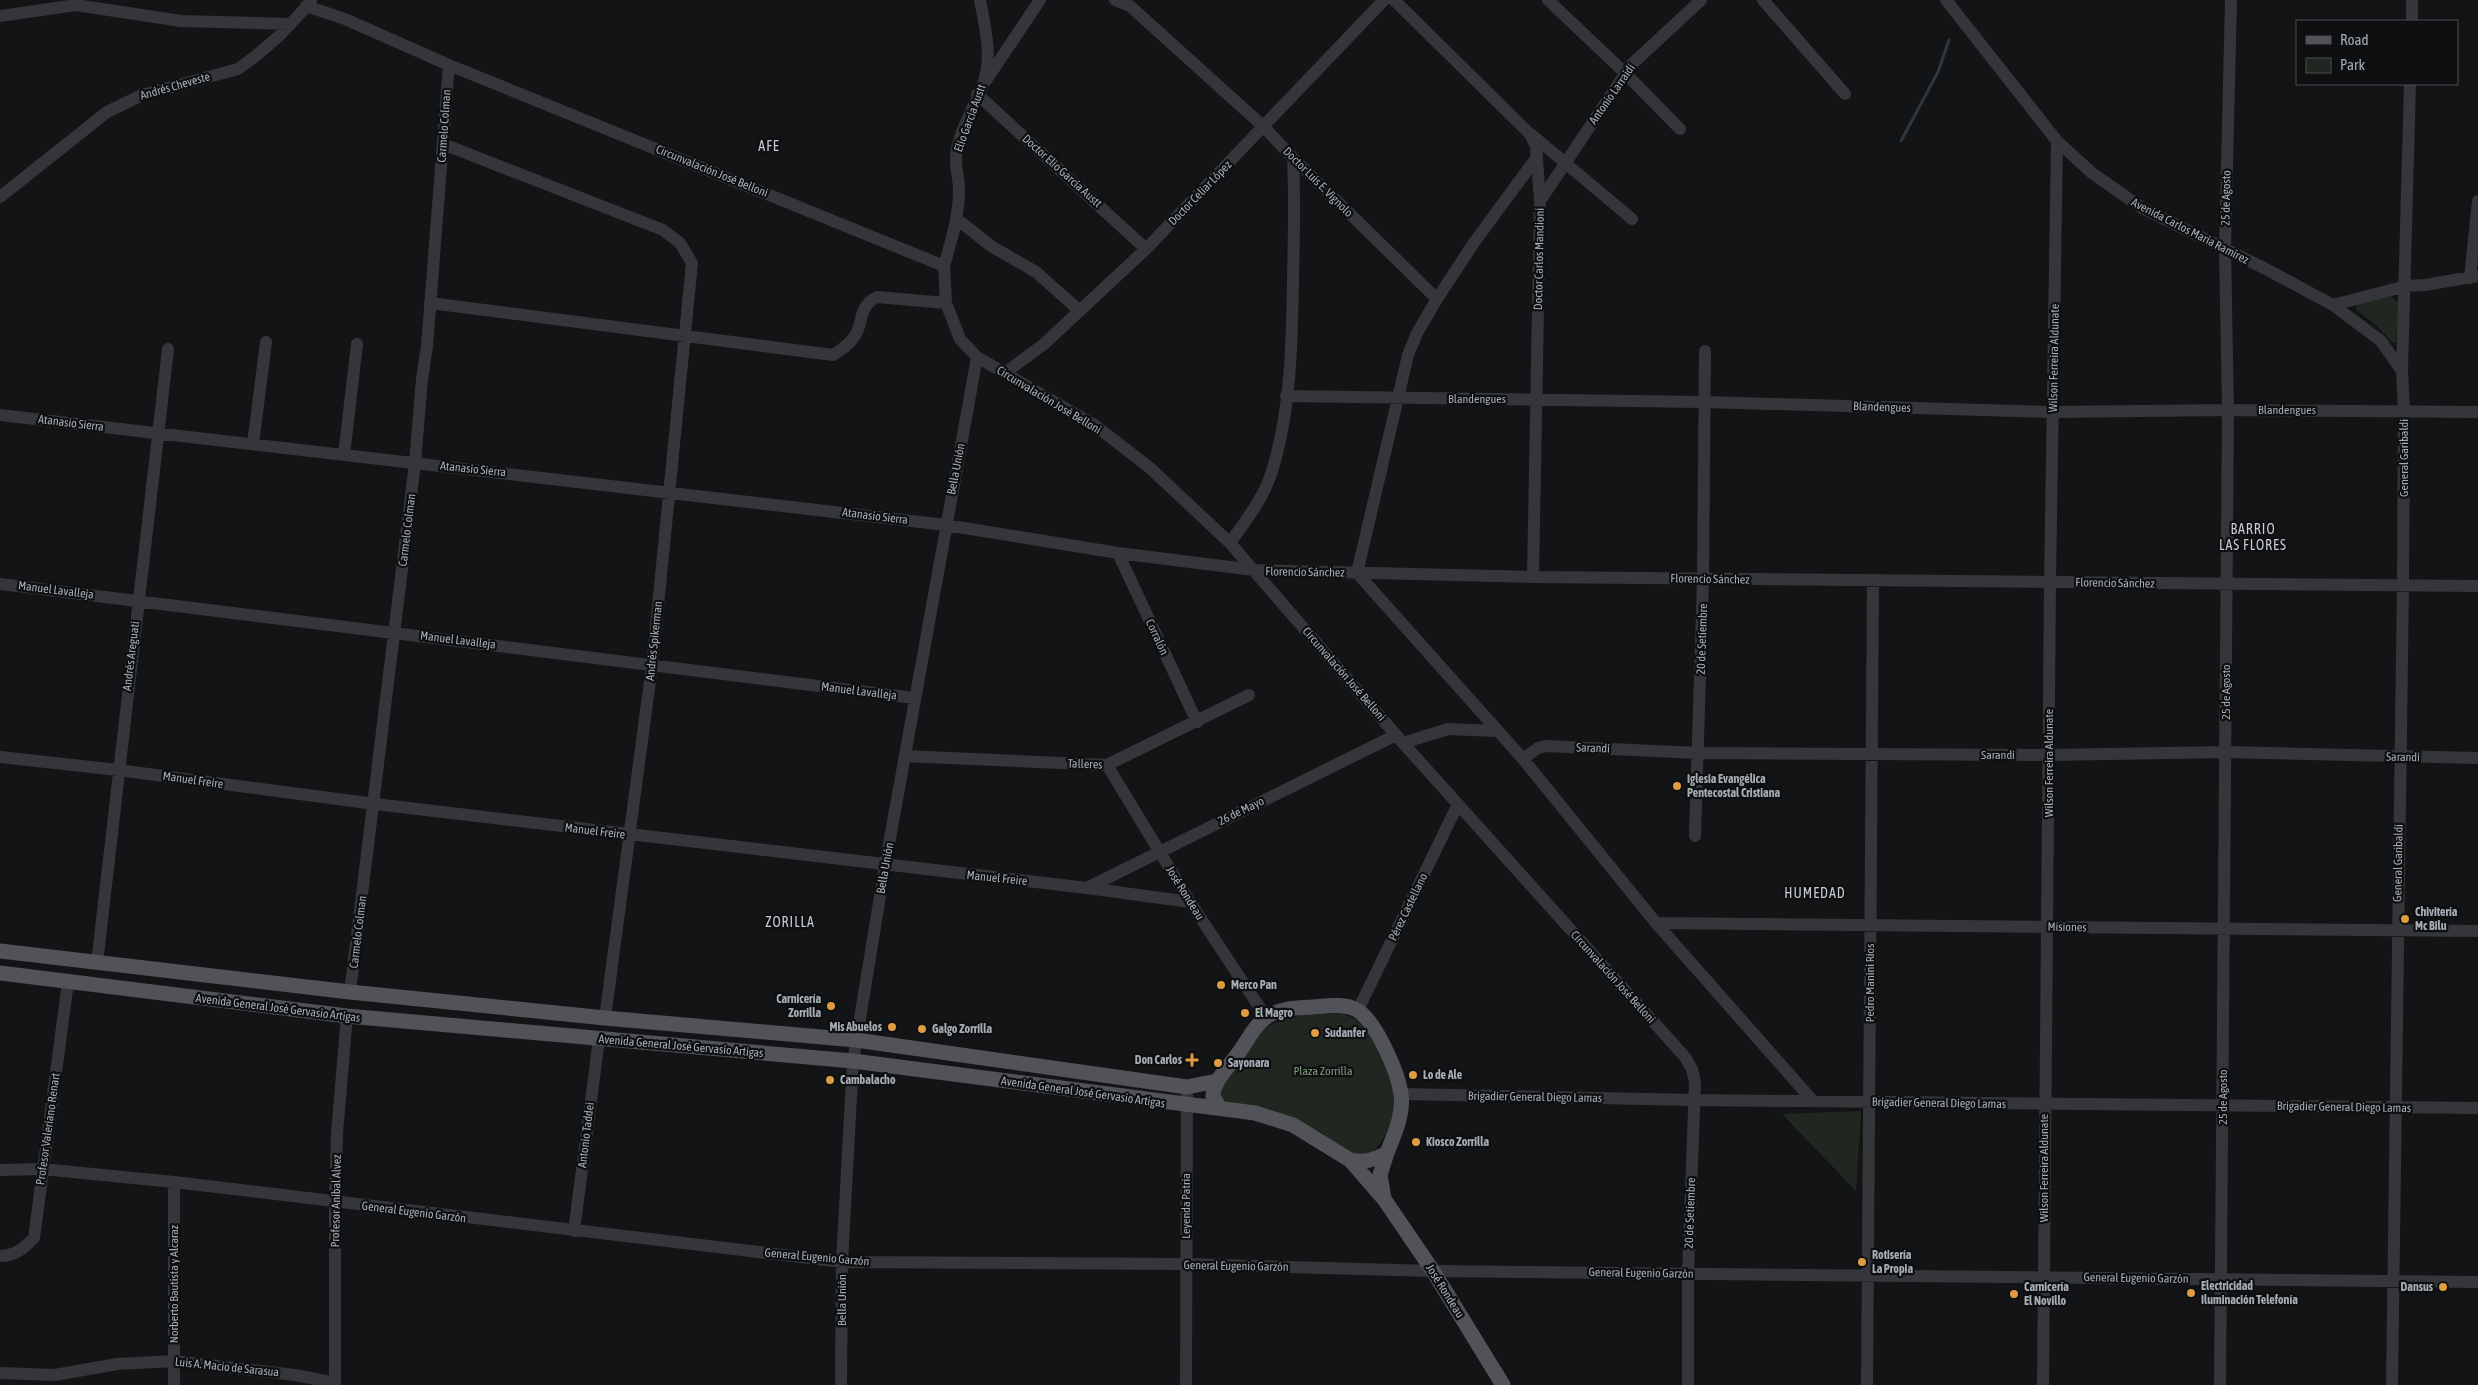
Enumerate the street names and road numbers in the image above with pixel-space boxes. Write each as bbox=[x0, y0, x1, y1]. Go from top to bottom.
street label: Antonio Larraidi bbox=[1586, 61, 1638, 127]
street label: Andrés Cheveste bbox=[138, 69, 212, 103]
street label: Elio García Austt bbox=[951, 82, 989, 154]
street label: Carmelo Colman bbox=[434, 89, 454, 163]
street label: Doctor Elio García Austt bbox=[1019, 132, 1105, 211]
street label: Circunvalación José Belloni bbox=[654, 142, 770, 200]
street label: Doctor Luis E. Vignolo bbox=[1280, 144, 1356, 220]
street label: Doctor Celiar López bbox=[1166, 157, 1235, 228]
street label: 25 de Agosto bbox=[2219, 170, 2233, 226]
street label: Avenida Carlos María Ramírez bbox=[2129, 195, 2252, 267]
street label: Doctor Carlos Mandioni bbox=[1531, 208, 1547, 310]
street label: Wilson Ferreira Aldunate bbox=[2046, 304, 2062, 412]
street label: Circunvalación José Belloni bbox=[994, 363, 1104, 437]
street label: Blandengues bbox=[1448, 392, 1506, 406]
street label: Blandengues bbox=[1853, 399, 1911, 415]
street label: Blandengues bbox=[2258, 403, 2316, 417]
street label: Atanasio Sierra bbox=[37, 412, 105, 434]
street label: General Garibaldi bbox=[2397, 419, 2411, 497]
street label: Bella Unión bbox=[944, 442, 968, 496]
street label: Atanasio Sierra bbox=[439, 459, 507, 479]
street label: Carmelo Colman bbox=[396, 493, 418, 567]
street label: Atanasio Sierra bbox=[841, 505, 909, 527]
street label: Florencio Sánchez bbox=[1265, 564, 1345, 580]
street label: Florencio Sánchez bbox=[1670, 571, 1750, 587]
street label: Florencio Sánchez bbox=[2075, 575, 2155, 591]
street label: Manuel Lavalleja bbox=[17, 578, 95, 602]
street label: Andrés Spikerman bbox=[643, 601, 665, 681]
street label: 20 de Setiembre bbox=[1694, 603, 1710, 675]
street label: Corralón bbox=[1143, 617, 1171, 657]
street label: Andrés Areguati bbox=[120, 620, 142, 692]
street label: Circunvalación José Belloni bbox=[1299, 624, 1389, 724]
street label: Manuel Lavalleja bbox=[419, 628, 497, 652]
street label: 25 de Agosto bbox=[2219, 664, 2233, 720]
street label: Manuel Lavalleja bbox=[820, 679, 898, 703]
street label: Wilson Ferreira Aldunate bbox=[2042, 709, 2056, 817]
street label: Sarandí bbox=[1576, 740, 1610, 756]
street label: Sarandí bbox=[1981, 748, 2015, 762]
street label: Sarandí bbox=[2386, 750, 2420, 764]
street label: Talleres bbox=[1067, 756, 1103, 772]
street label: Manuel Freire bbox=[162, 769, 224, 791]
street label: 26 de Mayo bbox=[1216, 794, 1267, 828]
street label: Manuel Freire bbox=[564, 820, 626, 842]
street label: General Garibaldi bbox=[2390, 824, 2406, 902]
street label: Bella Unión bbox=[874, 841, 896, 895]
street label: José Rondeau bbox=[1163, 864, 1207, 923]
street label: Manuel Freire bbox=[966, 868, 1028, 888]
street label: Pérez Castellano bbox=[1386, 871, 1431, 943]
street label: Carmelo Colman bbox=[347, 895, 369, 969]
street label: Misiones bbox=[2047, 920, 2087, 934]
street label: Circunvalación José Belloni bbox=[1568, 928, 1658, 1026]
street label: Pedro Manini Ríos bbox=[1863, 944, 1877, 1022]
street label: Avenida General José Gervasio Artigas bbox=[195, 991, 361, 1025]
street label: Avenida General José Gervasio Artigas bbox=[598, 1032, 764, 1060]
street label: 25 de Agosto bbox=[2216, 1069, 2230, 1125]
street label: Profesor Valeriano Renart bbox=[33, 1071, 63, 1186]
street label: Avenida General José Gervasio Artigas bbox=[1000, 1074, 1166, 1110]
street label: Brigadier General Diego Lamas bbox=[1468, 1089, 1602, 1105]
street label: Brigadier General Diego Lamas bbox=[1872, 1095, 2006, 1111]
street label: Brigadier General Diego Lamas bbox=[2277, 1099, 2411, 1115]
street label: Antonio Taddei bbox=[575, 1101, 597, 1169]
street label: Wilson Ferreira Aldunate bbox=[2037, 1114, 2051, 1222]
street label: Profesor Aníbal Alvez bbox=[328, 1154, 344, 1248]
street label: Leyenda Patria bbox=[1179, 1173, 1193, 1239]
street label: 20 de Setiembre bbox=[1682, 1177, 1698, 1249]
street label: General Eugenio Garzón bbox=[361, 1199, 467, 1225]
street label: Norberto Bautista y Alcaraz bbox=[167, 1224, 181, 1343]
street label: General Eugenio Garzón bbox=[764, 1245, 870, 1269]
street label: General Eugenio Garzón bbox=[1183, 1258, 1289, 1274]
street label: José Rondeau bbox=[1423, 1262, 1467, 1321]
street label: General Eugenio Garzón bbox=[1588, 1265, 1694, 1281]
street label: General Eugenio Garzón bbox=[2083, 1270, 2189, 1286]
street label: Bella Unión bbox=[835, 1274, 849, 1326]
street label: Luis A. Macio de Sarasua bbox=[174, 1355, 280, 1379]

